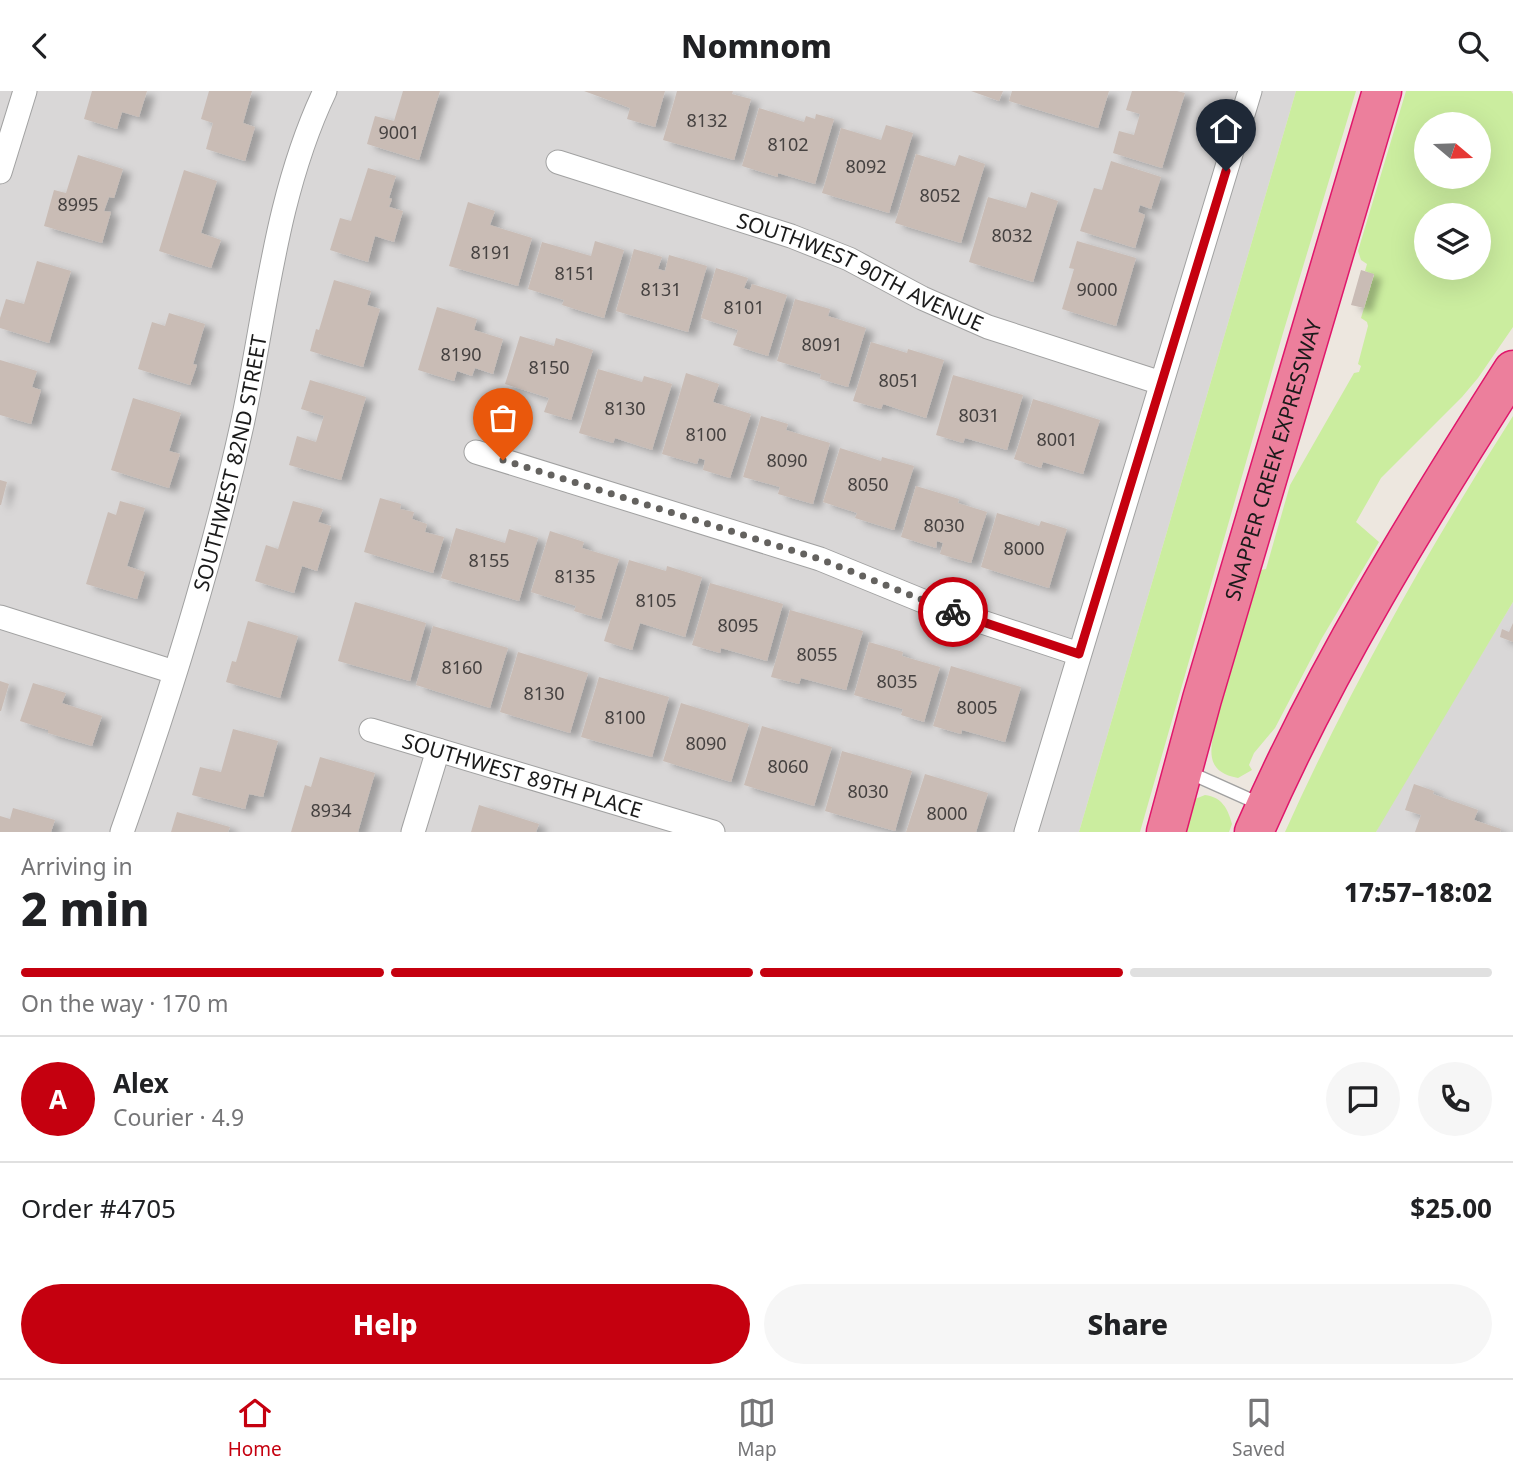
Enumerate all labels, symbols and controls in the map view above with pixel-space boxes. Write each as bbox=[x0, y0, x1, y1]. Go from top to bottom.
text: Nomnom bbox=[681, 24, 832, 67]
icon: back bbox=[21, 27, 59, 65]
icon: search bbox=[1454, 27, 1492, 65]
pin bbox=[1196, 99, 1256, 171]
house number: 8132 bbox=[686, 108, 728, 132]
icon: home bbox=[1207, 110, 1245, 148]
north arrow bbox=[1414, 112, 1491, 189]
map controls bbox=[1414, 112, 1491, 280]
house number: 9001 bbox=[378, 120, 420, 144]
house number: 8102 bbox=[767, 132, 809, 156]
house number: 8092 bbox=[845, 154, 887, 178]
house number: 8052 bbox=[919, 183, 961, 207]
house number: 8995 bbox=[57, 192, 99, 216]
button: layers bbox=[1414, 203, 1491, 280]
street label: SOUTHWEST 90TH AVENUE bbox=[733, 206, 988, 337]
house number: 8032 bbox=[991, 223, 1033, 247]
house number: 8191 bbox=[470, 240, 512, 264]
house number: 8151 bbox=[554, 261, 596, 285]
house number: 8131 bbox=[640, 277, 682, 301]
house number: 9000 bbox=[1076, 277, 1118, 301]
house number: 8101 bbox=[723, 295, 765, 319]
street label: SNAPPER CREEK EXPRESSWAY bbox=[1218, 316, 1328, 604]
street label: SOUTHWEST 82ND STREET bbox=[186, 332, 273, 594]
house number: 8091 bbox=[801, 332, 843, 356]
house number: 8190 bbox=[440, 342, 482, 366]
house number: 8150 bbox=[528, 355, 570, 379]
house number: 8051 bbox=[878, 368, 920, 392]
pin bbox=[473, 388, 533, 460]
house number: 8130 bbox=[604, 396, 646, 420]
icon: bag bbox=[484, 399, 522, 437]
house number: 8031 bbox=[958, 403, 1000, 427]
house number: 8100 bbox=[685, 422, 727, 446]
house number: 8001 bbox=[1036, 427, 1078, 451]
house number: 8090 bbox=[766, 448, 808, 472]
house number: 8050 bbox=[847, 472, 889, 496]
house number: 8030 bbox=[923, 513, 965, 537]
house number: 8000 bbox=[1003, 536, 1045, 560]
house number: 8155 bbox=[468, 548, 510, 572]
house number: 8135 bbox=[554, 564, 596, 588]
courier bbox=[918, 577, 988, 647]
house number: 8105 bbox=[635, 588, 677, 612]
icon: bike bbox=[934, 593, 972, 631]
house number: 8095 bbox=[717, 613, 759, 637]
house number: 8055 bbox=[796, 642, 838, 666]
house number: 8160 bbox=[441, 655, 483, 679]
house number: 8035 bbox=[876, 669, 918, 693]
house number: 8130 bbox=[523, 681, 565, 705]
house number: 8005 bbox=[956, 695, 998, 719]
house number: 8100 bbox=[604, 705, 646, 729]
street label: SOUTHWEST 89TH PLACE bbox=[399, 726, 646, 824]
house number: 8090 bbox=[685, 731, 727, 755]
house number: 8060 bbox=[767, 754, 809, 778]
house number: 8030 bbox=[847, 779, 889, 803]
house number: 8934 bbox=[310, 798, 352, 822]
house number: 8000 bbox=[926, 801, 968, 825]
text: Arriving in bbox=[21, 850, 133, 882]
text: 17:57–18:02 bbox=[1344, 874, 1492, 910]
text: 2 min bbox=[21, 877, 150, 939]
text: On the way · 170 m bbox=[21, 987, 228, 1019]
button: chat bbox=[1326, 1062, 1400, 1136]
button: phone bbox=[1418, 1062, 1492, 1136]
text: Alex bbox=[113, 1065, 169, 1101]
text: A bbox=[49, 1081, 67, 1117]
text: Courier · 4.9 bbox=[113, 1101, 244, 1133]
text: Order #4705 bbox=[21, 1190, 176, 1226]
text: $25.00 bbox=[1410, 1190, 1492, 1226]
button: Help bbox=[21, 1284, 750, 1364]
button: Share bbox=[764, 1284, 1492, 1364]
tab: Home bbox=[228, 1394, 282, 1462]
tab: Map bbox=[737, 1394, 777, 1462]
tab: Saved bbox=[1232, 1394, 1285, 1462]

